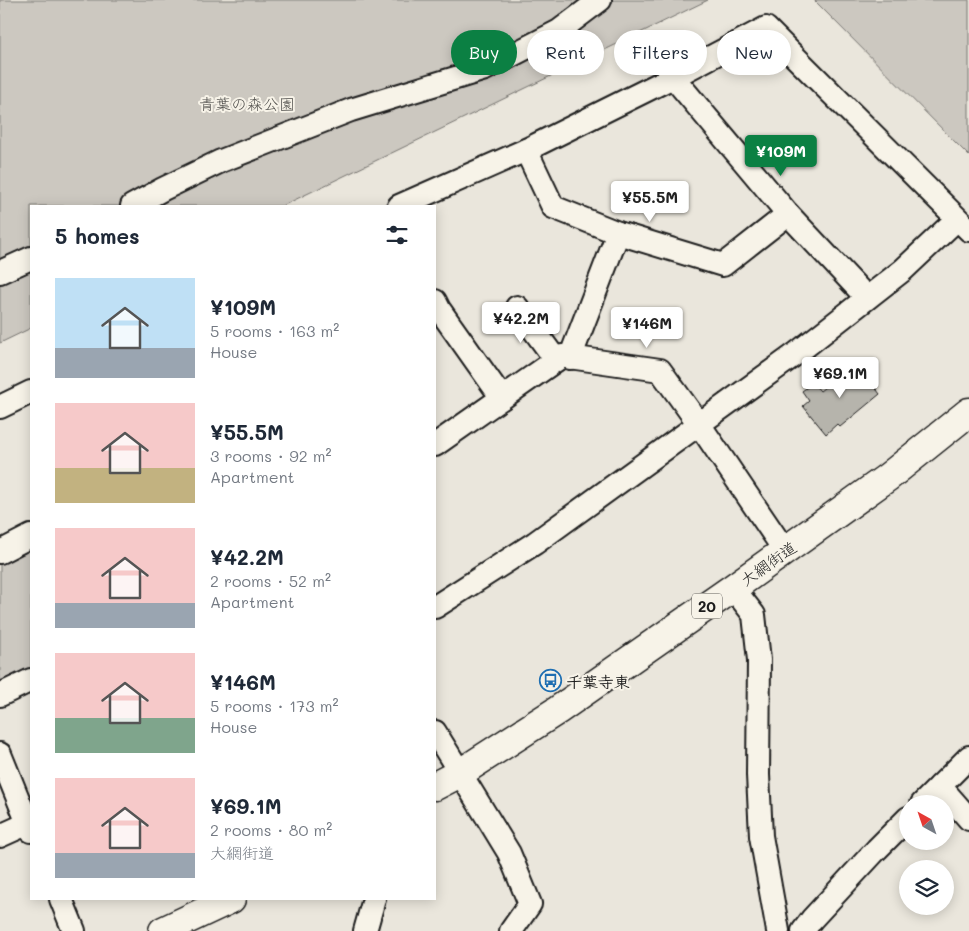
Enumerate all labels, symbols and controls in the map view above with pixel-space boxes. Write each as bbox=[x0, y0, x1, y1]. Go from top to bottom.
chip: Buy bbox=[451, 30, 517, 75]
chip: Rent bbox=[527, 30, 604, 75]
chip: Filters bbox=[614, 30, 707, 75]
chip: New bbox=[717, 30, 791, 75]
park label: 青葉の森公園 bbox=[199, 93, 295, 114]
pin: ¥109M bbox=[746, 134, 816, 177]
text: ¥109M bbox=[756, 140, 806, 161]
pin: ¥55.5M bbox=[609, 180, 691, 223]
text: ¥55.5M bbox=[622, 186, 678, 207]
icon: filters bbox=[383, 221, 411, 249]
text: 5 homes bbox=[55, 222, 140, 249]
text: ¥109M bbox=[210, 293, 276, 320]
icon: home bbox=[95, 298, 155, 358]
pin: ¥42.2M bbox=[480, 302, 562, 344]
pin: ¥146M bbox=[612, 306, 682, 349]
text: ¥42.2M bbox=[493, 307, 549, 328]
text: ¥146M bbox=[622, 312, 672, 333]
text: 5 rooms · 163 m² bbox=[210, 320, 339, 341]
text: House bbox=[210, 341, 257, 362]
pin: ¥69.1M bbox=[799, 356, 881, 399]
text: ¥69.1M bbox=[813, 362, 867, 383]
text: ¥55.5M bbox=[210, 418, 284, 445]
icon: home bbox=[95, 423, 155, 483]
text: 3 rooms · 92 m² bbox=[210, 445, 332, 466]
text: Apartment bbox=[210, 466, 295, 487]
street label: 大網街道 bbox=[736, 536, 800, 590]
text: ¥42.2M bbox=[210, 543, 284, 570]
icon: home bbox=[95, 548, 155, 608]
text: 2 rooms · 52 m² bbox=[210, 570, 331, 591]
text: Apartment bbox=[210, 591, 295, 612]
road number: 20 bbox=[692, 594, 722, 618]
text: ¥146M bbox=[210, 668, 276, 695]
bus stop icon: 千葉寺東 bbox=[538, 669, 562, 693]
place label: 千葉寺東 bbox=[566, 671, 630, 692]
icon: home bbox=[95, 673, 155, 733]
text: 5 rooms · 173 m² bbox=[210, 695, 339, 716]
text: House bbox=[210, 716, 257, 737]
text: ¥69.1M bbox=[210, 792, 282, 819]
north arrow bbox=[899, 795, 954, 850]
map controls bbox=[899, 795, 954, 915]
icon: home bbox=[95, 798, 155, 858]
text: 2 rooms · 80 m² bbox=[210, 819, 332, 840]
text: 大網街道 bbox=[210, 842, 274, 863]
button: layers bbox=[899, 860, 954, 915]

